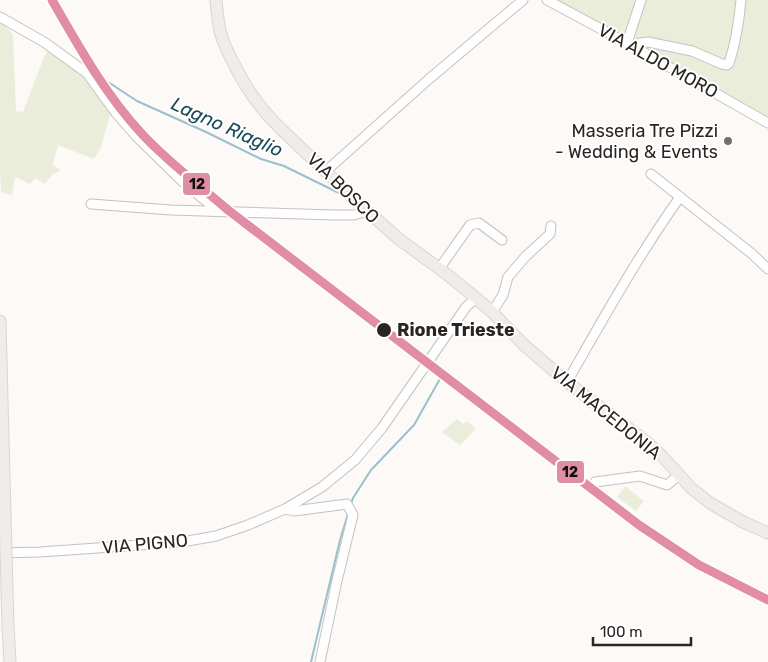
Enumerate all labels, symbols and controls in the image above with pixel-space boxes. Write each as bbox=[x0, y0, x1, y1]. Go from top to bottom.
street label: VIA ALDO MORO bbox=[594, 19, 722, 103]
water label: Lagno Riaglio bbox=[168, 92, 286, 162]
place label: Masseria Tre Pizzi - Wedding & Events bbox=[555, 120, 718, 163]
marker: Masseria Tre Pizzi - Wedding & Events bbox=[722, 135, 734, 147]
street label: VIA BOSCO bbox=[302, 148, 384, 228]
line badge: 12 bbox=[182, 172, 211, 196]
text: 12 bbox=[189, 176, 205, 193]
place label: Rione Trieste bbox=[397, 319, 515, 341]
marker: Rione Trieste bbox=[375, 321, 393, 339]
street label: VIA MACEDONIA bbox=[546, 362, 666, 464]
line badge: 12 bbox=[556, 460, 585, 484]
text: 12 bbox=[562, 464, 578, 481]
street label: VIA PIGNO bbox=[101, 529, 189, 559]
scale bar bbox=[593, 614, 690, 646]
text: 100 m bbox=[600, 623, 642, 641]

